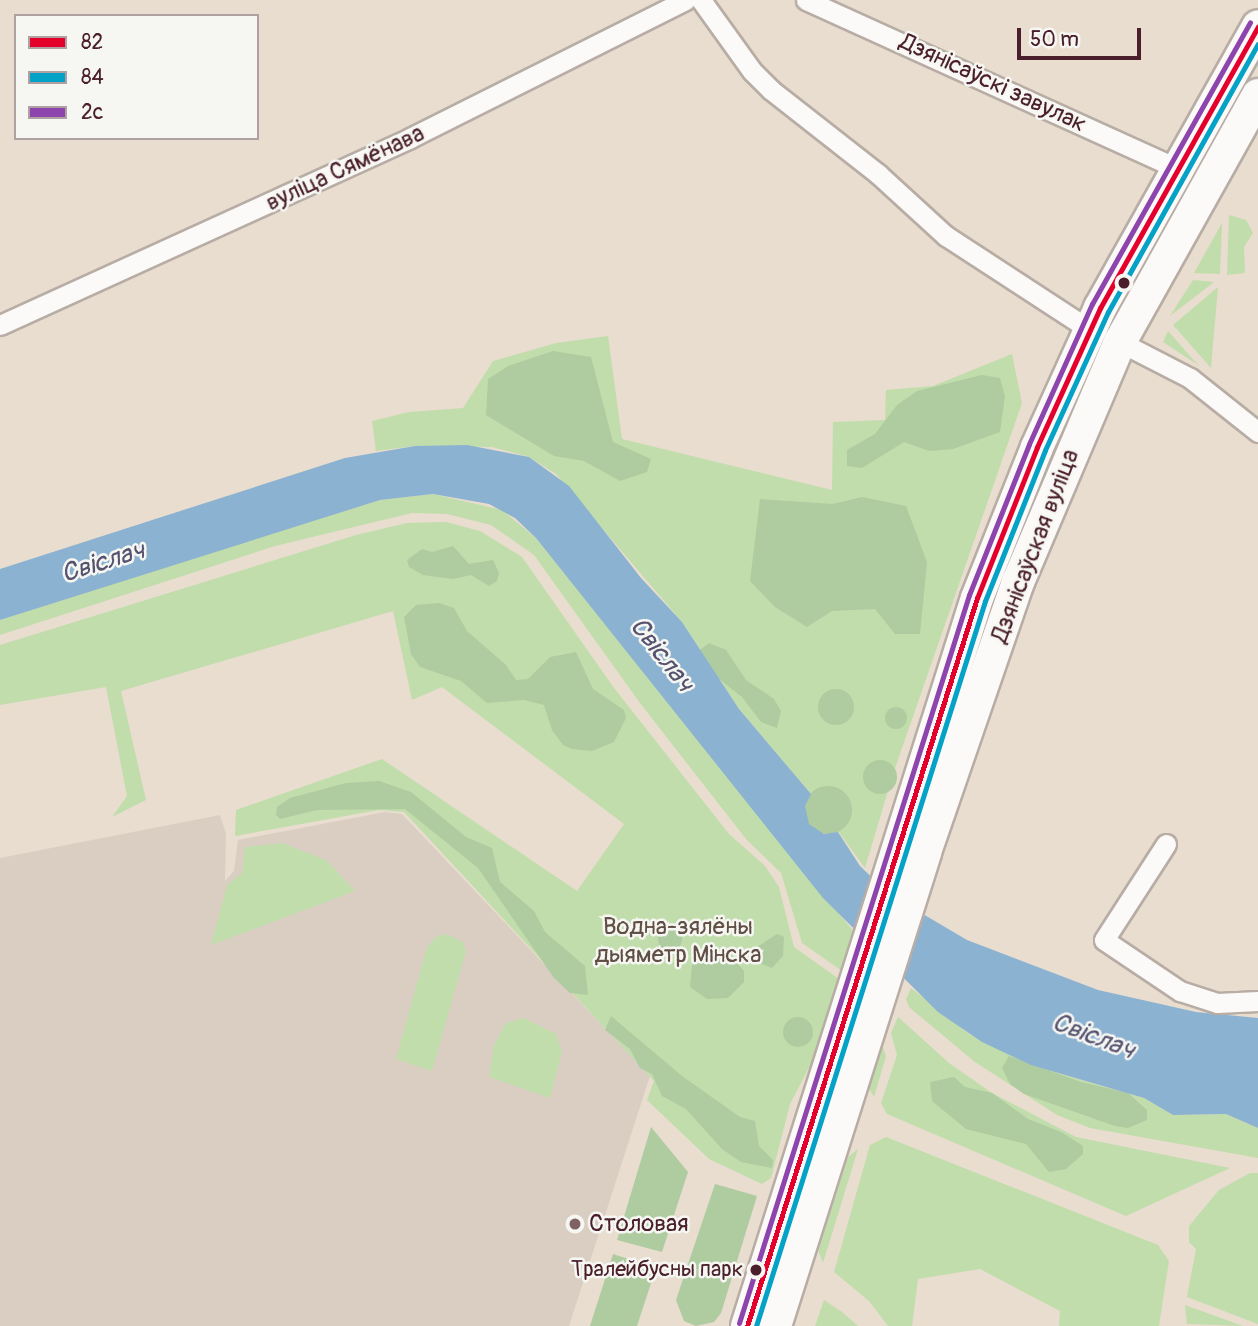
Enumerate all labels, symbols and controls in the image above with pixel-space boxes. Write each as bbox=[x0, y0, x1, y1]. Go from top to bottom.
legend bbox=[14, 14, 259, 140]
scale bar bbox=[1020, 14, 1144, 58]
text: 50 m bbox=[1030, 26, 1079, 53]
street label: Дзянісаўскі завулак bbox=[895, 27, 1091, 139]
text: 82 bbox=[81, 29, 103, 56]
text: 84 bbox=[81, 64, 104, 91]
text: 2с bbox=[81, 99, 103, 126]
street label: вуліца Сямёнава bbox=[261, 119, 429, 217]
unlabelled marker bbox=[1117, 276, 1131, 290]
street label: Дзянісаўская вуліца bbox=[985, 445, 1085, 647]
water label: Свіслач bbox=[58, 536, 148, 590]
water label: Свіслач bbox=[622, 612, 700, 698]
park label: Водна-зялёны дыяметр Мінска bbox=[595, 913, 761, 969]
water label: Свіслач bbox=[1047, 1007, 1139, 1067]
place label: Столовая bbox=[589, 1210, 688, 1238]
marker: Столовая bbox=[567, 1216, 583, 1232]
place label: Тралейбусны парк bbox=[571, 1257, 743, 1283]
marker: Тралейбусны парк bbox=[749, 1263, 763, 1277]

